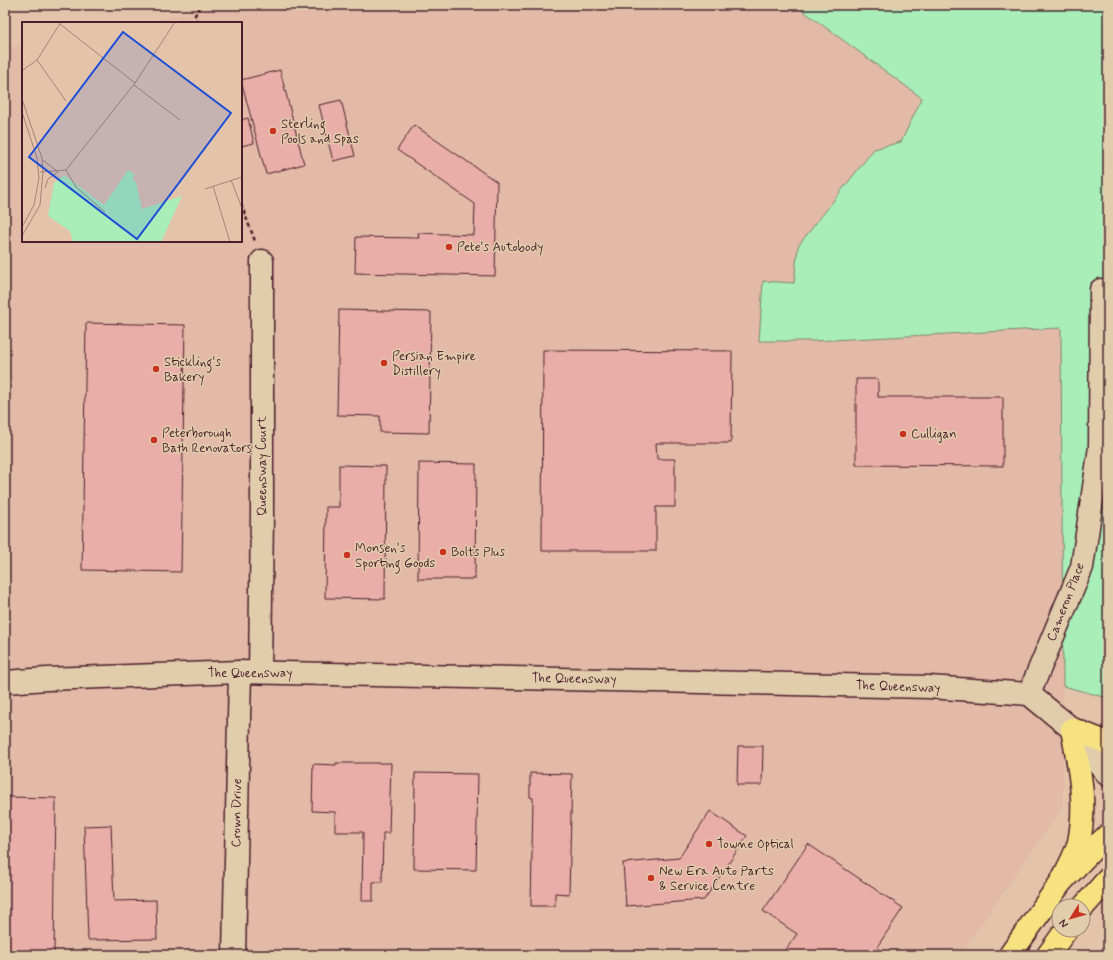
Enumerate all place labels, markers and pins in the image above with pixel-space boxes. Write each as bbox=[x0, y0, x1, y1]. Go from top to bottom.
place label: Sterling Pools and Spas bbox=[281, 116, 359, 148]
marker: Sterling Pools and Spas bbox=[268, 126, 278, 136]
place label: Pete's Autobody bbox=[457, 239, 543, 256]
marker: Pete's Autobody bbox=[444, 242, 454, 252]
place label: Persian Empire Distillery bbox=[392, 348, 476, 380]
place label: Stickling's Bakery bbox=[164, 354, 221, 386]
marker: Persian Empire Distillery bbox=[379, 358, 389, 368]
marker: Stickling's Bakery bbox=[151, 364, 161, 374]
place label: Peterborough Bath Renovators bbox=[162, 425, 252, 457]
place label: Culligan bbox=[911, 426, 957, 443]
marker: Culligan bbox=[898, 429, 908, 439]
marker: Peterborough Bath Renovators bbox=[149, 435, 159, 445]
place label: Monsen's Sporting Goods bbox=[355, 540, 435, 574]
place label: Bolts Plus bbox=[451, 544, 505, 561]
marker: Bolts Plus bbox=[438, 547, 448, 557]
marker: Monsen's Sporting Goods bbox=[342, 550, 352, 560]
place label: Towne Optical bbox=[717, 836, 794, 853]
marker: Towne Optical bbox=[704, 839, 714, 849]
place label: New Era Auto Parts & Service Centre bbox=[659, 863, 774, 895]
marker: New Era Auto Parts & Service Centre bbox=[646, 873, 656, 883]

